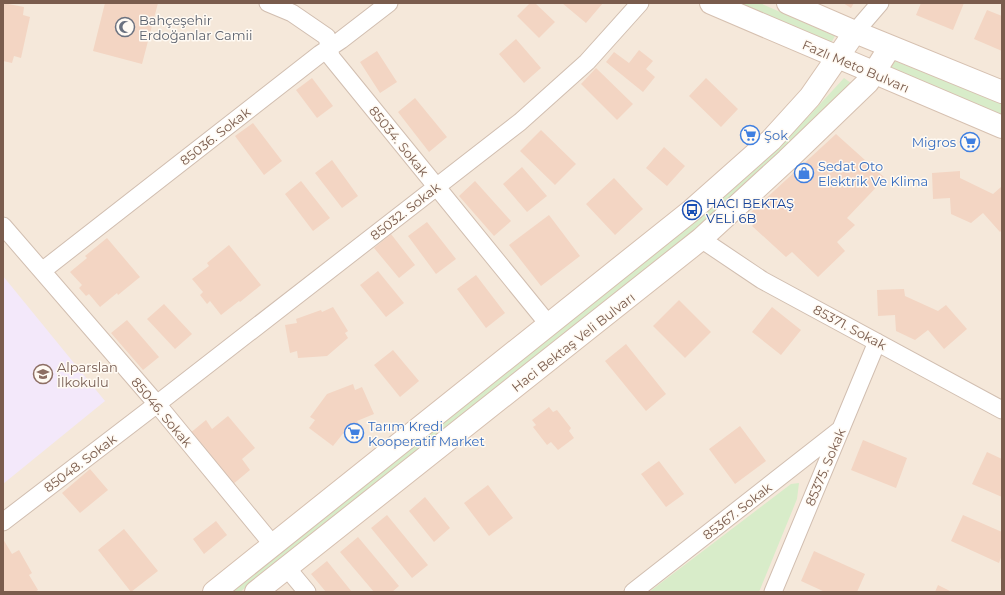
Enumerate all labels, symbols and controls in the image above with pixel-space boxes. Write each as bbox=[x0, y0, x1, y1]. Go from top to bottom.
place label: Bahçeşehir Erdoğanlar Camii bbox=[139, 12, 252, 43]
mosque icon: Bahçeşehir Erdoğanlar Camii bbox=[114, 16, 136, 38]
street label: Fazlı Meto Bulvarı bbox=[800, 36, 912, 96]
street label: 85036. Sokak bbox=[177, 103, 254, 168]
street label: 85034. Sokak bbox=[366, 103, 432, 180]
supermarket icon: Şok bbox=[739, 124, 761, 146]
place label: Şok bbox=[764, 127, 788, 143]
supermarket icon: Migros bbox=[959, 131, 981, 153]
place label: Migros bbox=[912, 134, 956, 150]
place label: Sedat Oto Elektrik Ve Klima bbox=[818, 158, 928, 189]
shop icon: Sedat Oto Elektrik Ve Klima bbox=[793, 162, 815, 184]
street label: 85032. Sokak bbox=[367, 179, 443, 243]
place label: HACI BEKTAŞ VELİ 6B bbox=[706, 195, 794, 226]
bus stop icon: HACI BEKTAŞ VELİ 6B bbox=[681, 199, 703, 221]
street label: Haci Bektaş Veli Bulvarı bbox=[508, 289, 638, 395]
street label: 85371. Sokak bbox=[811, 301, 890, 353]
place label: Alparslan İlkokulu bbox=[57, 359, 118, 390]
school or university icon: Alparslan İlkokulu bbox=[32, 363, 54, 385]
street label: 85046. Sokak bbox=[128, 374, 196, 450]
place label: Tarım Kredi Kooperatif Market bbox=[368, 418, 485, 449]
supermarket icon: Tarım Kredi Kooperatif Market bbox=[343, 422, 365, 444]
street label: 85375. Sokak bbox=[801, 426, 849, 508]
street label: 85048. Sokak bbox=[41, 430, 120, 496]
street label: 85367. Sokak bbox=[699, 479, 775, 543]

